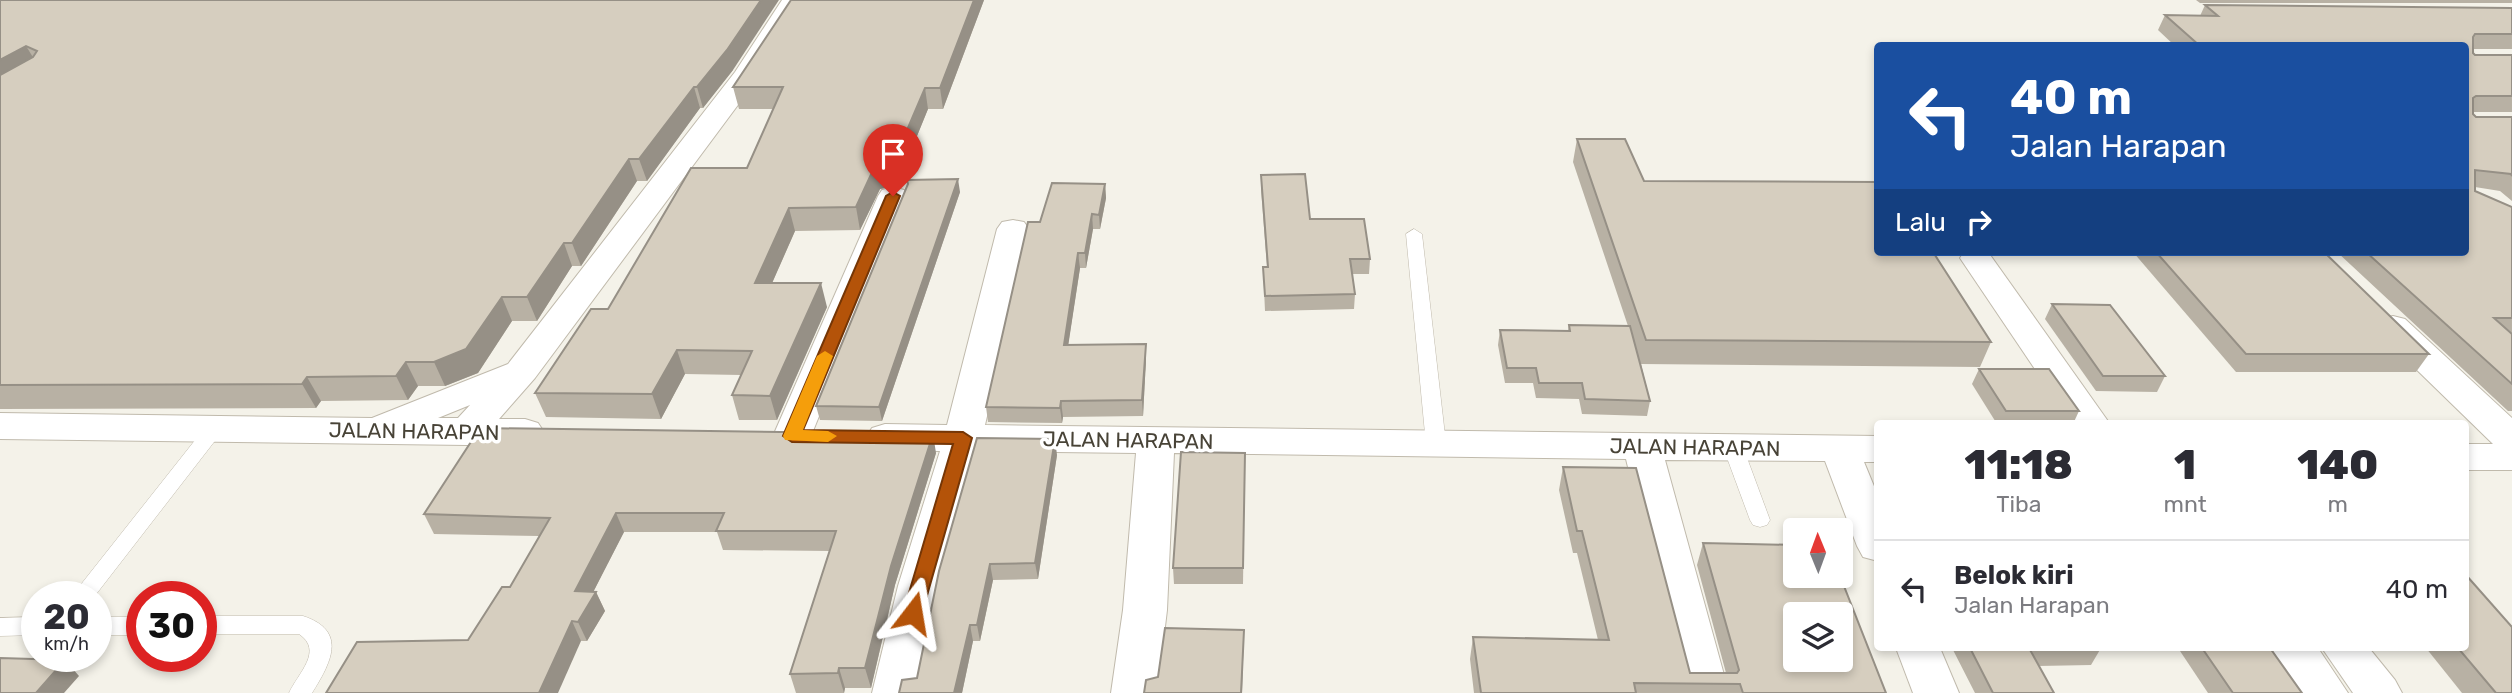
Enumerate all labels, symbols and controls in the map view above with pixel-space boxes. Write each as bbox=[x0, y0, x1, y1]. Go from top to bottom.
text: 40 m bbox=[2010, 68, 2132, 126]
icon: left bbox=[1895, 70, 1986, 161]
pin bbox=[863, 124, 923, 196]
text: Jalan Harapan bbox=[2010, 127, 2227, 165]
icon: arrive bbox=[874, 135, 912, 173]
icon: right bbox=[1960, 203, 1998, 241]
text: Lalu bbox=[1895, 207, 1946, 238]
street label: JALAN HARAPAN bbox=[328, 417, 500, 445]
street label: JALAN HARAPAN bbox=[1042, 426, 1214, 454]
street label: JALAN HARAPAN bbox=[1609, 433, 1781, 461]
text: 11:18 bbox=[1965, 440, 2073, 490]
text: 1 bbox=[2174, 440, 2196, 490]
text: 140 bbox=[2297, 440, 2378, 490]
text: Tiba bbox=[1996, 490, 2041, 518]
text: mnt bbox=[2163, 490, 2207, 518]
text: m bbox=[2328, 490, 2348, 518]
north arrow bbox=[1783, 518, 1853, 588]
map controls bbox=[1783, 518, 1853, 672]
text: Belok kiri bbox=[1954, 560, 2074, 591]
icon: left bbox=[1895, 570, 1933, 608]
text: 40 m bbox=[2386, 574, 2448, 605]
position arrow bbox=[876, 576, 950, 650]
speed limit sign: 30 bbox=[126, 581, 217, 672]
text: Jalan Harapan bbox=[1954, 591, 2110, 619]
text: 20 bbox=[43, 596, 90, 638]
button: layers bbox=[1783, 602, 1853, 672]
text: km/h bbox=[44, 633, 89, 655]

